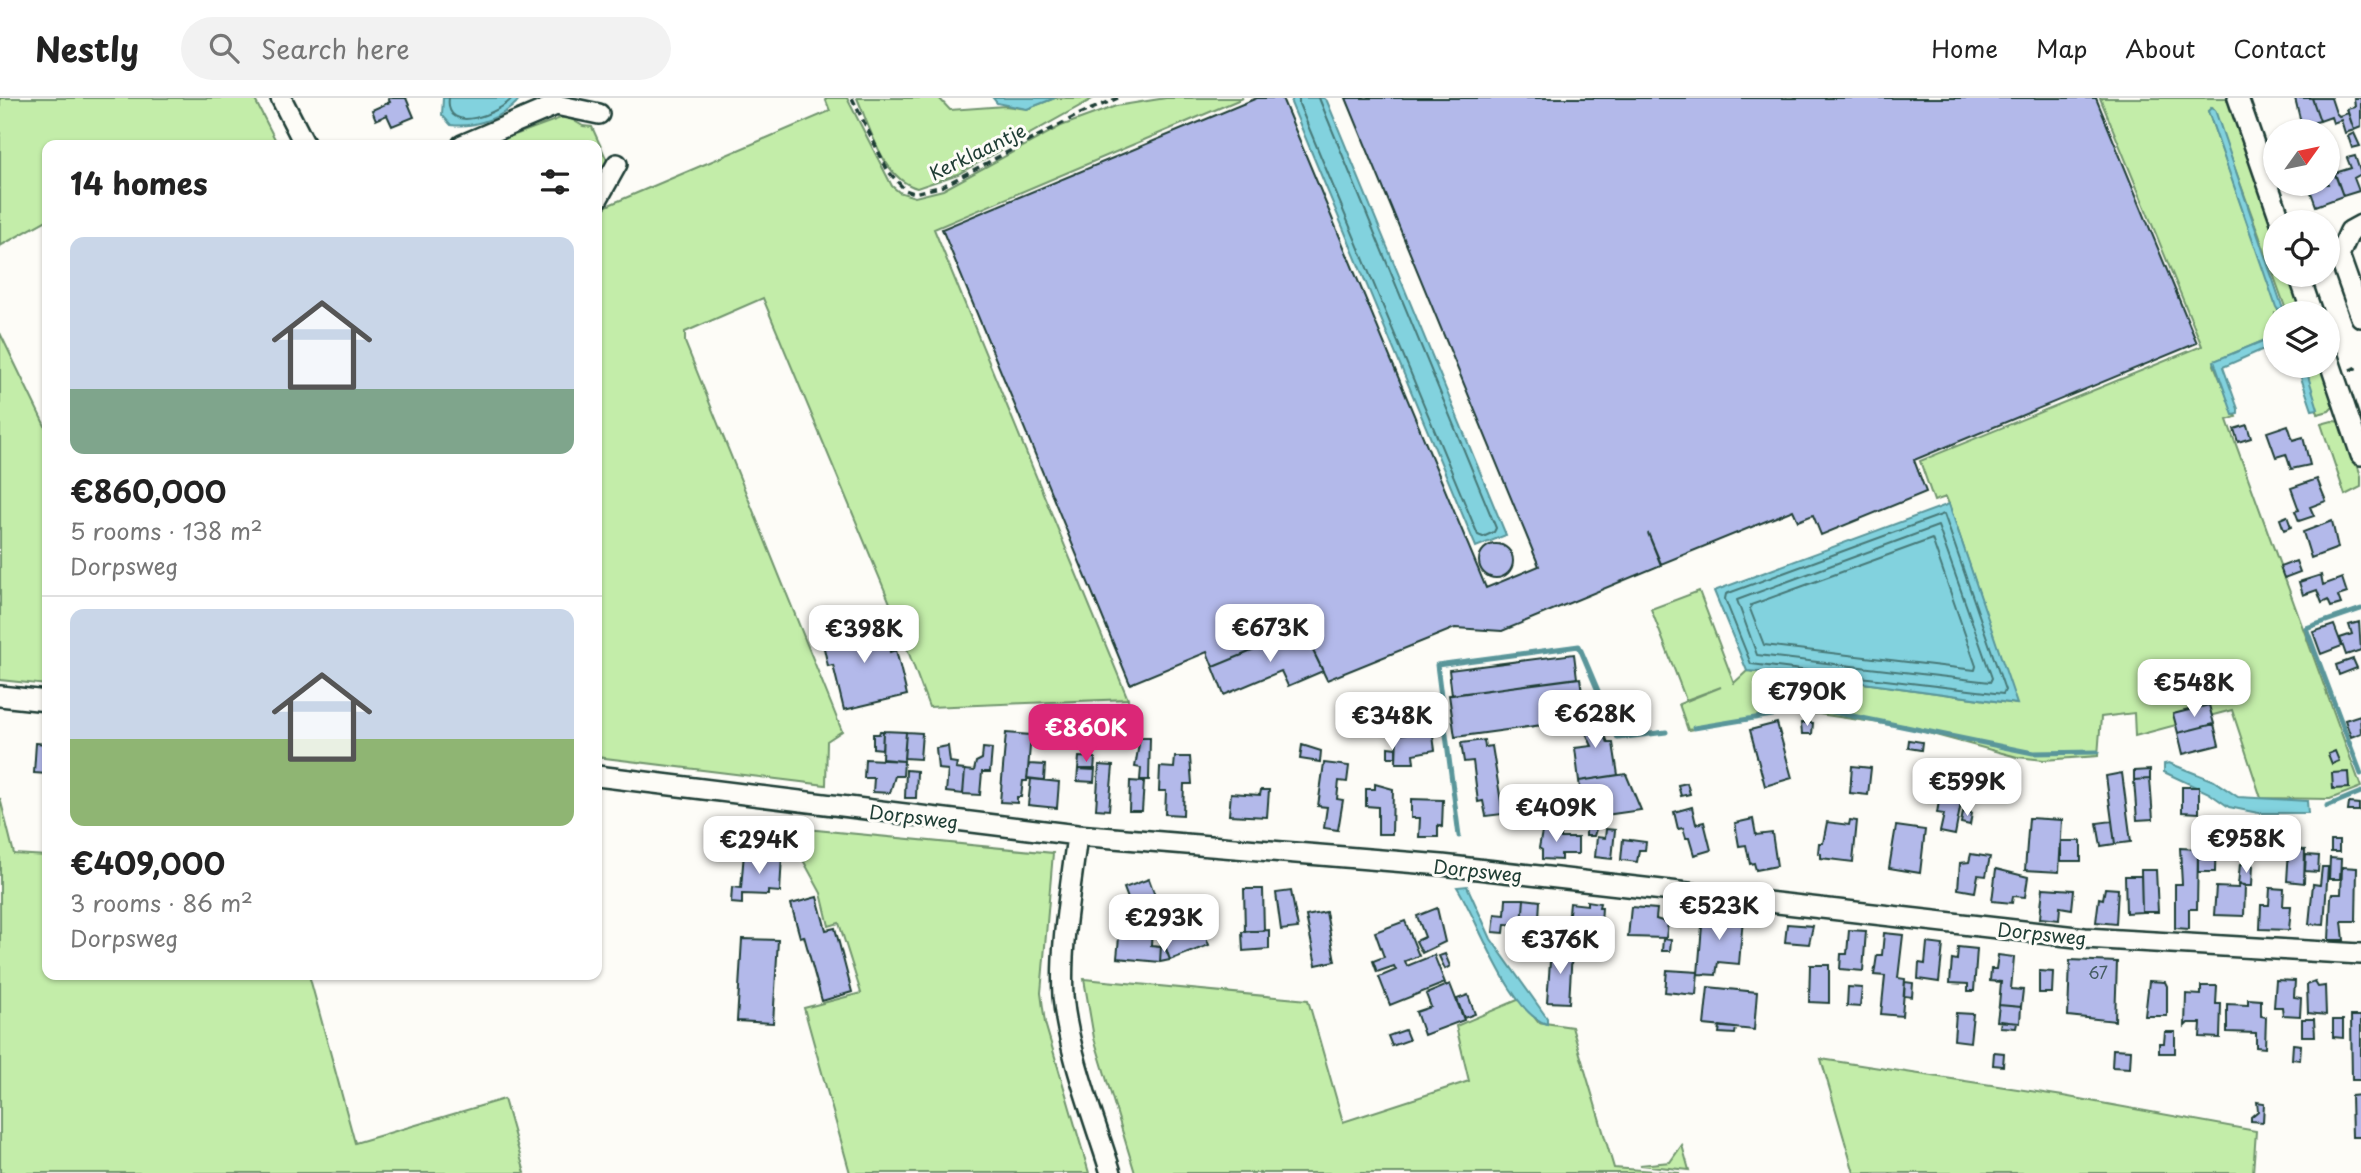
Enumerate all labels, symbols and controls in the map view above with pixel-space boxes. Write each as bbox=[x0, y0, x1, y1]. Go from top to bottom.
search box bbox=[181, 17, 671, 80]
text: Nestly bbox=[35, 23, 139, 73]
icon: search bbox=[205, 29, 243, 67]
text: Search here bbox=[261, 29, 410, 68]
text: Home bbox=[1931, 30, 1998, 66]
text: Map bbox=[2036, 30, 2087, 66]
text: About bbox=[2125, 30, 2195, 66]
text: Contact bbox=[2233, 30, 2326, 66]
street label: Kerklaantje bbox=[924, 115, 1030, 187]
north arrow bbox=[2263, 119, 2340, 196]
map controls bbox=[2263, 119, 2340, 378]
text: 14 homes bbox=[70, 160, 208, 205]
icon: filters bbox=[536, 163, 574, 201]
button: locate bbox=[2263, 210, 2340, 287]
icon: home bbox=[259, 282, 385, 408]
button: layers bbox=[2263, 301, 2340, 378]
text: €860,000 bbox=[70, 468, 226, 513]
text: 5 rooms · 138 m² bbox=[70, 513, 263, 548]
text: Dorpsweg bbox=[70, 548, 178, 583]
pin: €673K bbox=[1221, 604, 1319, 664]
pin: €398K bbox=[815, 606, 913, 665]
text: €673K bbox=[1231, 609, 1309, 644]
text: €398K bbox=[825, 610, 903, 645]
icon: home bbox=[259, 654, 385, 780]
pin: €548K bbox=[2145, 660, 2243, 719]
text: €548K bbox=[2154, 664, 2234, 699]
pin: €790K bbox=[1758, 668, 1856, 728]
text: €790K bbox=[1768, 673, 1846, 708]
pin: €628K bbox=[1546, 690, 1644, 750]
pin: €348K bbox=[1343, 692, 1441, 752]
text: €628K bbox=[1554, 695, 1636, 730]
text: €348K bbox=[1351, 697, 1433, 732]
pin: €860K bbox=[1037, 704, 1135, 764]
text: €860K bbox=[1044, 709, 1128, 744]
pin: €599K bbox=[1918, 758, 2016, 818]
text: €599K bbox=[1928, 763, 2006, 798]
pin: €409K bbox=[1507, 784, 1605, 844]
text: €409K bbox=[1515, 789, 1597, 824]
street label: Dorpsweg bbox=[868, 797, 960, 835]
pin: €294K bbox=[710, 816, 808, 876]
pin: €958K bbox=[2197, 816, 2295, 875]
text: €958K bbox=[2207, 820, 2285, 855]
text: €294K bbox=[719, 821, 799, 856]
text: €409,000 bbox=[70, 840, 225, 885]
street label: Dorpsweg bbox=[1432, 851, 1524, 889]
pin: €523K bbox=[1670, 882, 1768, 942]
text: 3 rooms · 86 m² bbox=[70, 885, 253, 920]
text: €523K bbox=[1679, 887, 1759, 922]
pin: €293K bbox=[1115, 894, 1213, 954]
text: €293K bbox=[1125, 899, 1203, 934]
street label: Dorpsweg bbox=[1996, 914, 2088, 952]
pin: €376K bbox=[1511, 916, 1609, 976]
text: Dorpsweg bbox=[70, 920, 178, 955]
text: €376K bbox=[1521, 921, 1599, 956]
house number: 67 bbox=[2088, 960, 2108, 984]

